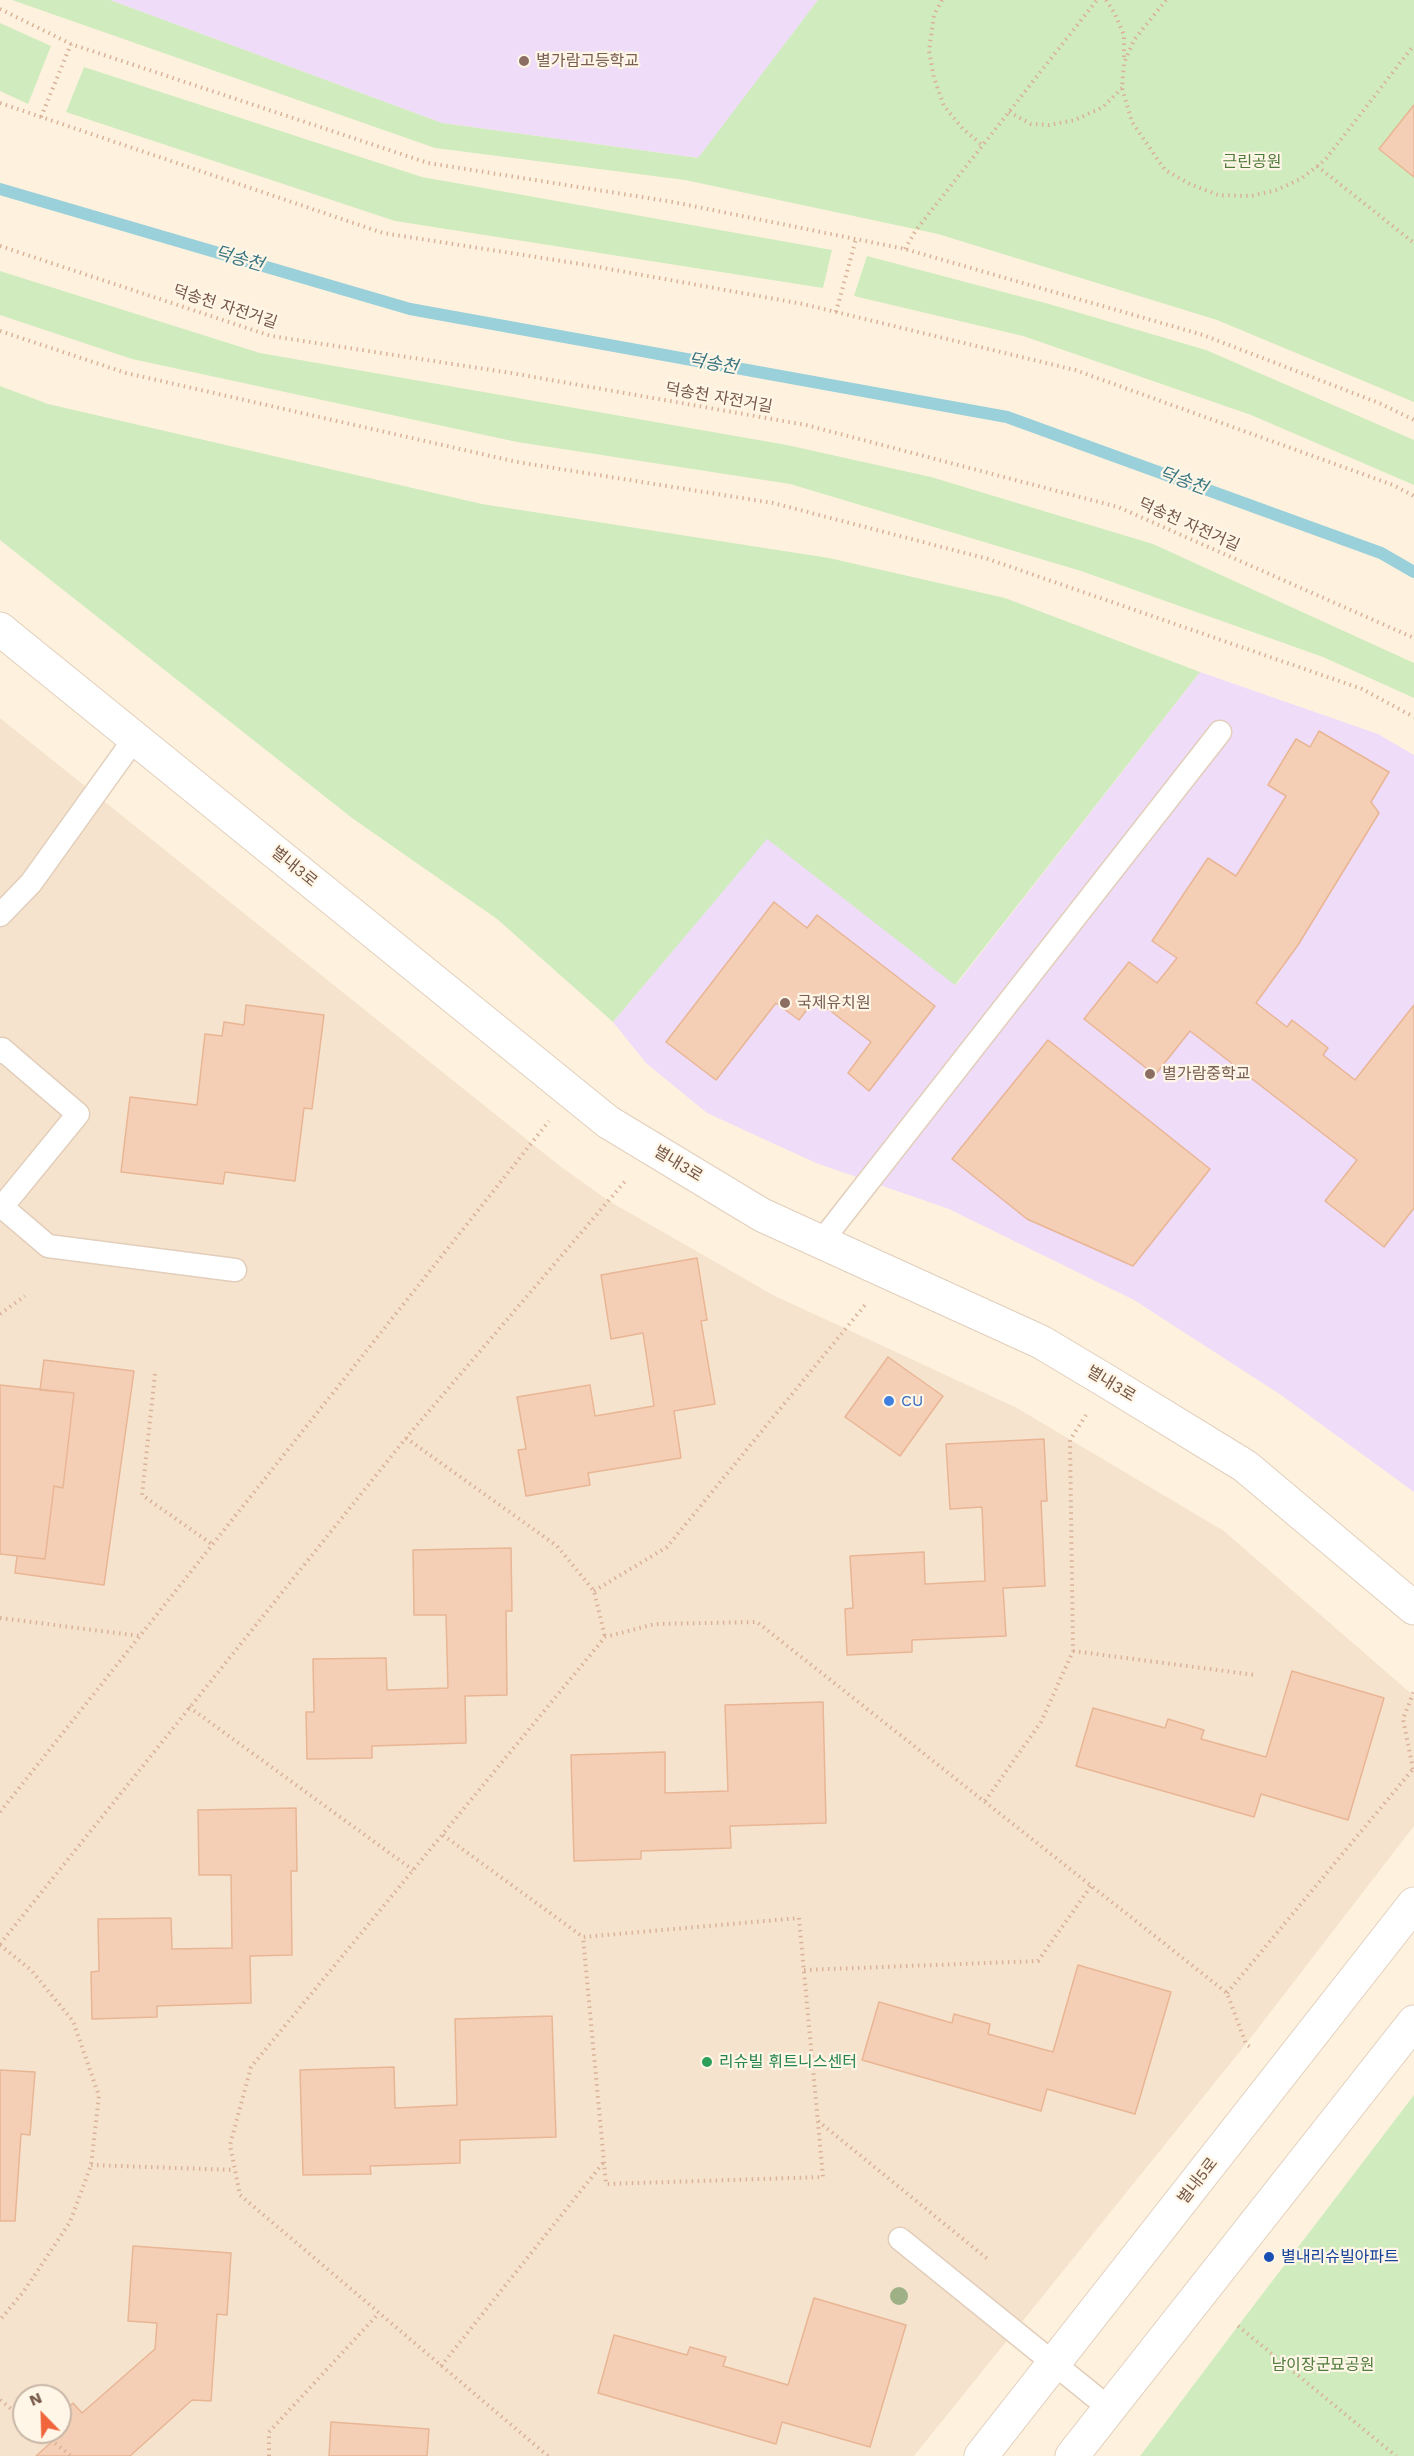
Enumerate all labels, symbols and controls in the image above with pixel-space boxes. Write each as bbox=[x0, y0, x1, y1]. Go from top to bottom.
place label: 별가람고등학교 bbox=[536, 51, 639, 71]
marker: 별가람고등학교 bbox=[517, 54, 531, 68]
park label: 근린공원 bbox=[1223, 152, 1281, 172]
water label: 덕송천 bbox=[212, 242, 266, 276]
street label: 덕송천 자전거길 bbox=[170, 281, 280, 333]
water label: 덕송천 bbox=[687, 349, 739, 379]
street label: 덕송천 자전거길 bbox=[664, 379, 774, 417]
water label: 덕송천 bbox=[1156, 462, 1210, 500]
street label: 덕송천 자전거길 bbox=[1136, 494, 1242, 556]
street label: 별내3로 bbox=[267, 843, 321, 891]
place label: 국제유치원 bbox=[797, 993, 871, 1013]
marker: 국제유치원 bbox=[778, 996, 792, 1010]
place label: 별가람중학교 bbox=[1162, 1064, 1250, 1084]
marker: 별가람중학교 bbox=[1143, 1067, 1157, 1081]
street label: 별내3로 bbox=[650, 1142, 706, 1186]
street label: 별내3로 bbox=[1083, 1362, 1139, 1406]
place label: CU bbox=[901, 1391, 923, 1411]
marker: CU bbox=[882, 1394, 896, 1408]
place label: 리슈빌 휘트니스센터 bbox=[719, 2052, 857, 2072]
marker: 리슈빌 휘트니스센터 bbox=[700, 2055, 714, 2069]
street label: 별내5로 bbox=[1174, 2154, 1222, 2208]
place label: 별내리슈빌아파트 bbox=[1281, 2247, 1399, 2267]
marker: 별내리슈빌아파트 bbox=[1262, 2250, 1276, 2264]
park label: 남이장군묘공원 bbox=[1271, 2355, 1375, 2375]
north arrow bbox=[12, 2384, 72, 2444]
text: N bbox=[26, 2388, 45, 2410]

